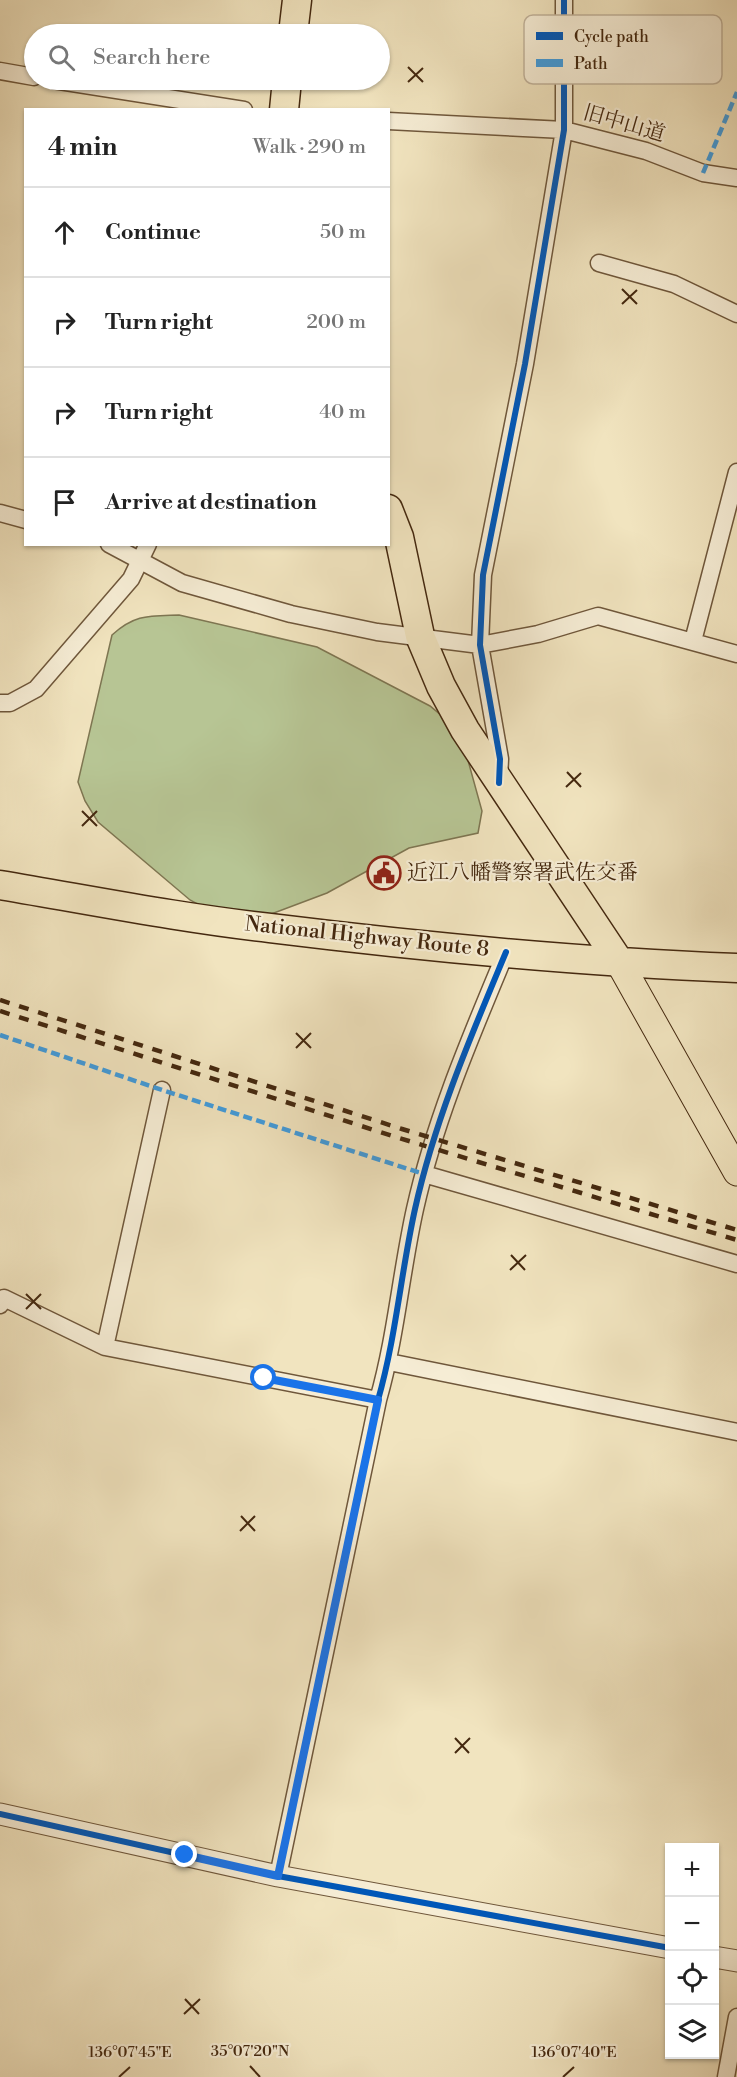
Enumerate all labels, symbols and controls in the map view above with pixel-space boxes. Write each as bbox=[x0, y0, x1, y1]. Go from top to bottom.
legend bbox=[524, 15, 722, 84]
search box bbox=[24, 24, 390, 90]
text: Cycle path bbox=[574, 27, 649, 47]
icon: search bbox=[45, 41, 78, 74]
text: Search here bbox=[93, 44, 210, 71]
text: Path bbox=[574, 54, 608, 74]
street label: 旧中山道 bbox=[580, 100, 668, 148]
text: 4 min bbox=[48, 131, 118, 163]
text: Walk · 290 m bbox=[253, 135, 366, 160]
icon: ahead bbox=[48, 216, 81, 249]
text: Continue bbox=[105, 219, 201, 246]
text: 50 m bbox=[320, 220, 366, 245]
icon: right bbox=[48, 306, 81, 339]
text: Turn right bbox=[105, 309, 213, 336]
text: 200 m bbox=[306, 310, 366, 335]
icon: right bbox=[48, 396, 81, 429]
text: Turn right bbox=[105, 399, 213, 426]
text: 40 m bbox=[319, 400, 366, 425]
icon: arrive bbox=[48, 486, 81, 519]
text: Arrive at destination bbox=[105, 489, 317, 516]
public building icon: 近江八幡警察署武佐交番 bbox=[366, 855, 402, 891]
place label: 近江八幡警察署武佐交番 bbox=[407, 860, 638, 886]
street label: National Highway Route 8 bbox=[244, 911, 490, 963]
route start bbox=[250, 1364, 276, 1390]
route end bbox=[171, 1841, 197, 1867]
map controls bbox=[665, 1843, 719, 2059]
button: + bbox=[665, 1843, 719, 1897]
button: − bbox=[665, 1897, 719, 1951]
button: locate bbox=[665, 1951, 719, 2005]
button: layers bbox=[665, 2005, 719, 2059]
text: 35°07'20"N bbox=[211, 2042, 289, 2061]
text: 136°07'45"E bbox=[88, 2043, 172, 2062]
text: 136°07'40"E bbox=[531, 2043, 617, 2062]

